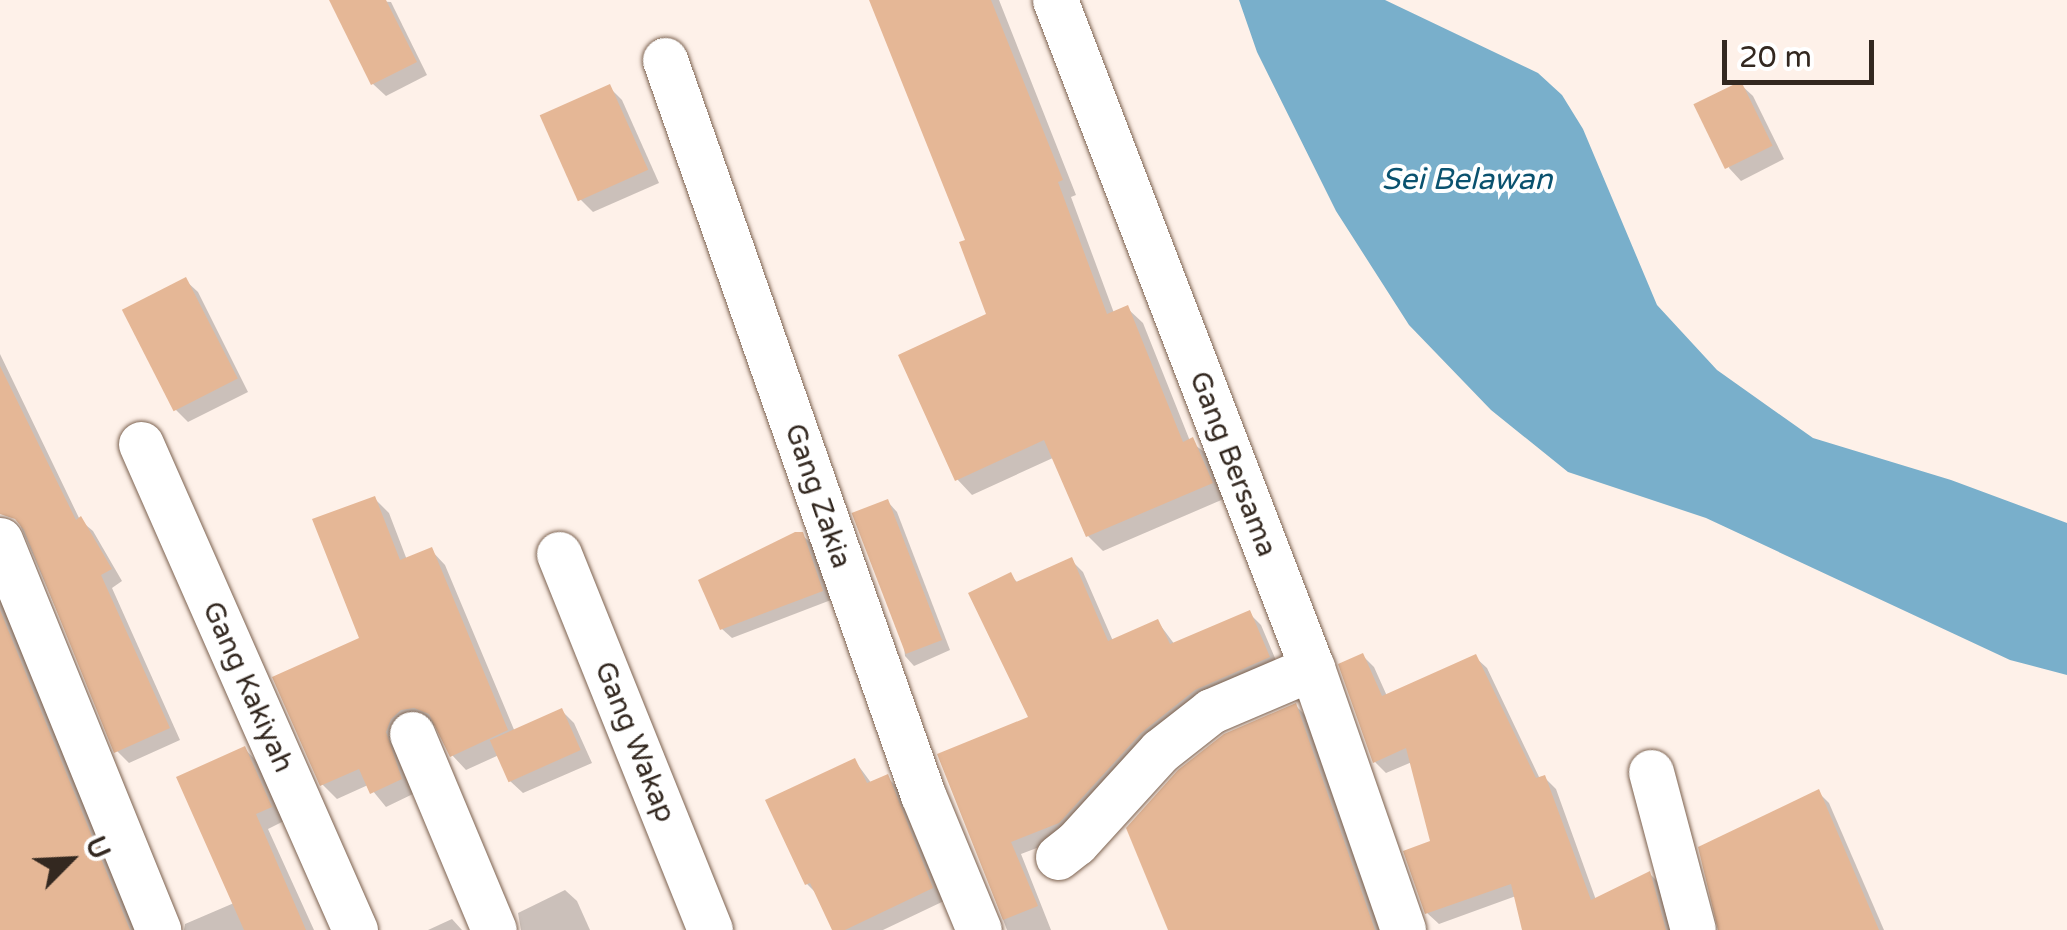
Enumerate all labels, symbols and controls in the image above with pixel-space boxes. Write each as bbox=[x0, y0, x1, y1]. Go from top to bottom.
scale bar bbox=[1727, 20, 1880, 82]
text: 20 m bbox=[1739, 39, 1812, 76]
water label: Sei Belawan bbox=[1381, 162, 1553, 198]
street label: Gang Bersama bbox=[1182, 367, 1284, 561]
street label: Gang Zakia bbox=[778, 419, 858, 573]
street label: Gang Kakiyah bbox=[195, 596, 301, 778]
street label: Gang Wakap bbox=[588, 657, 682, 827]
north arrow bbox=[20, 810, 120, 910]
text: U bbox=[78, 831, 117, 864]

